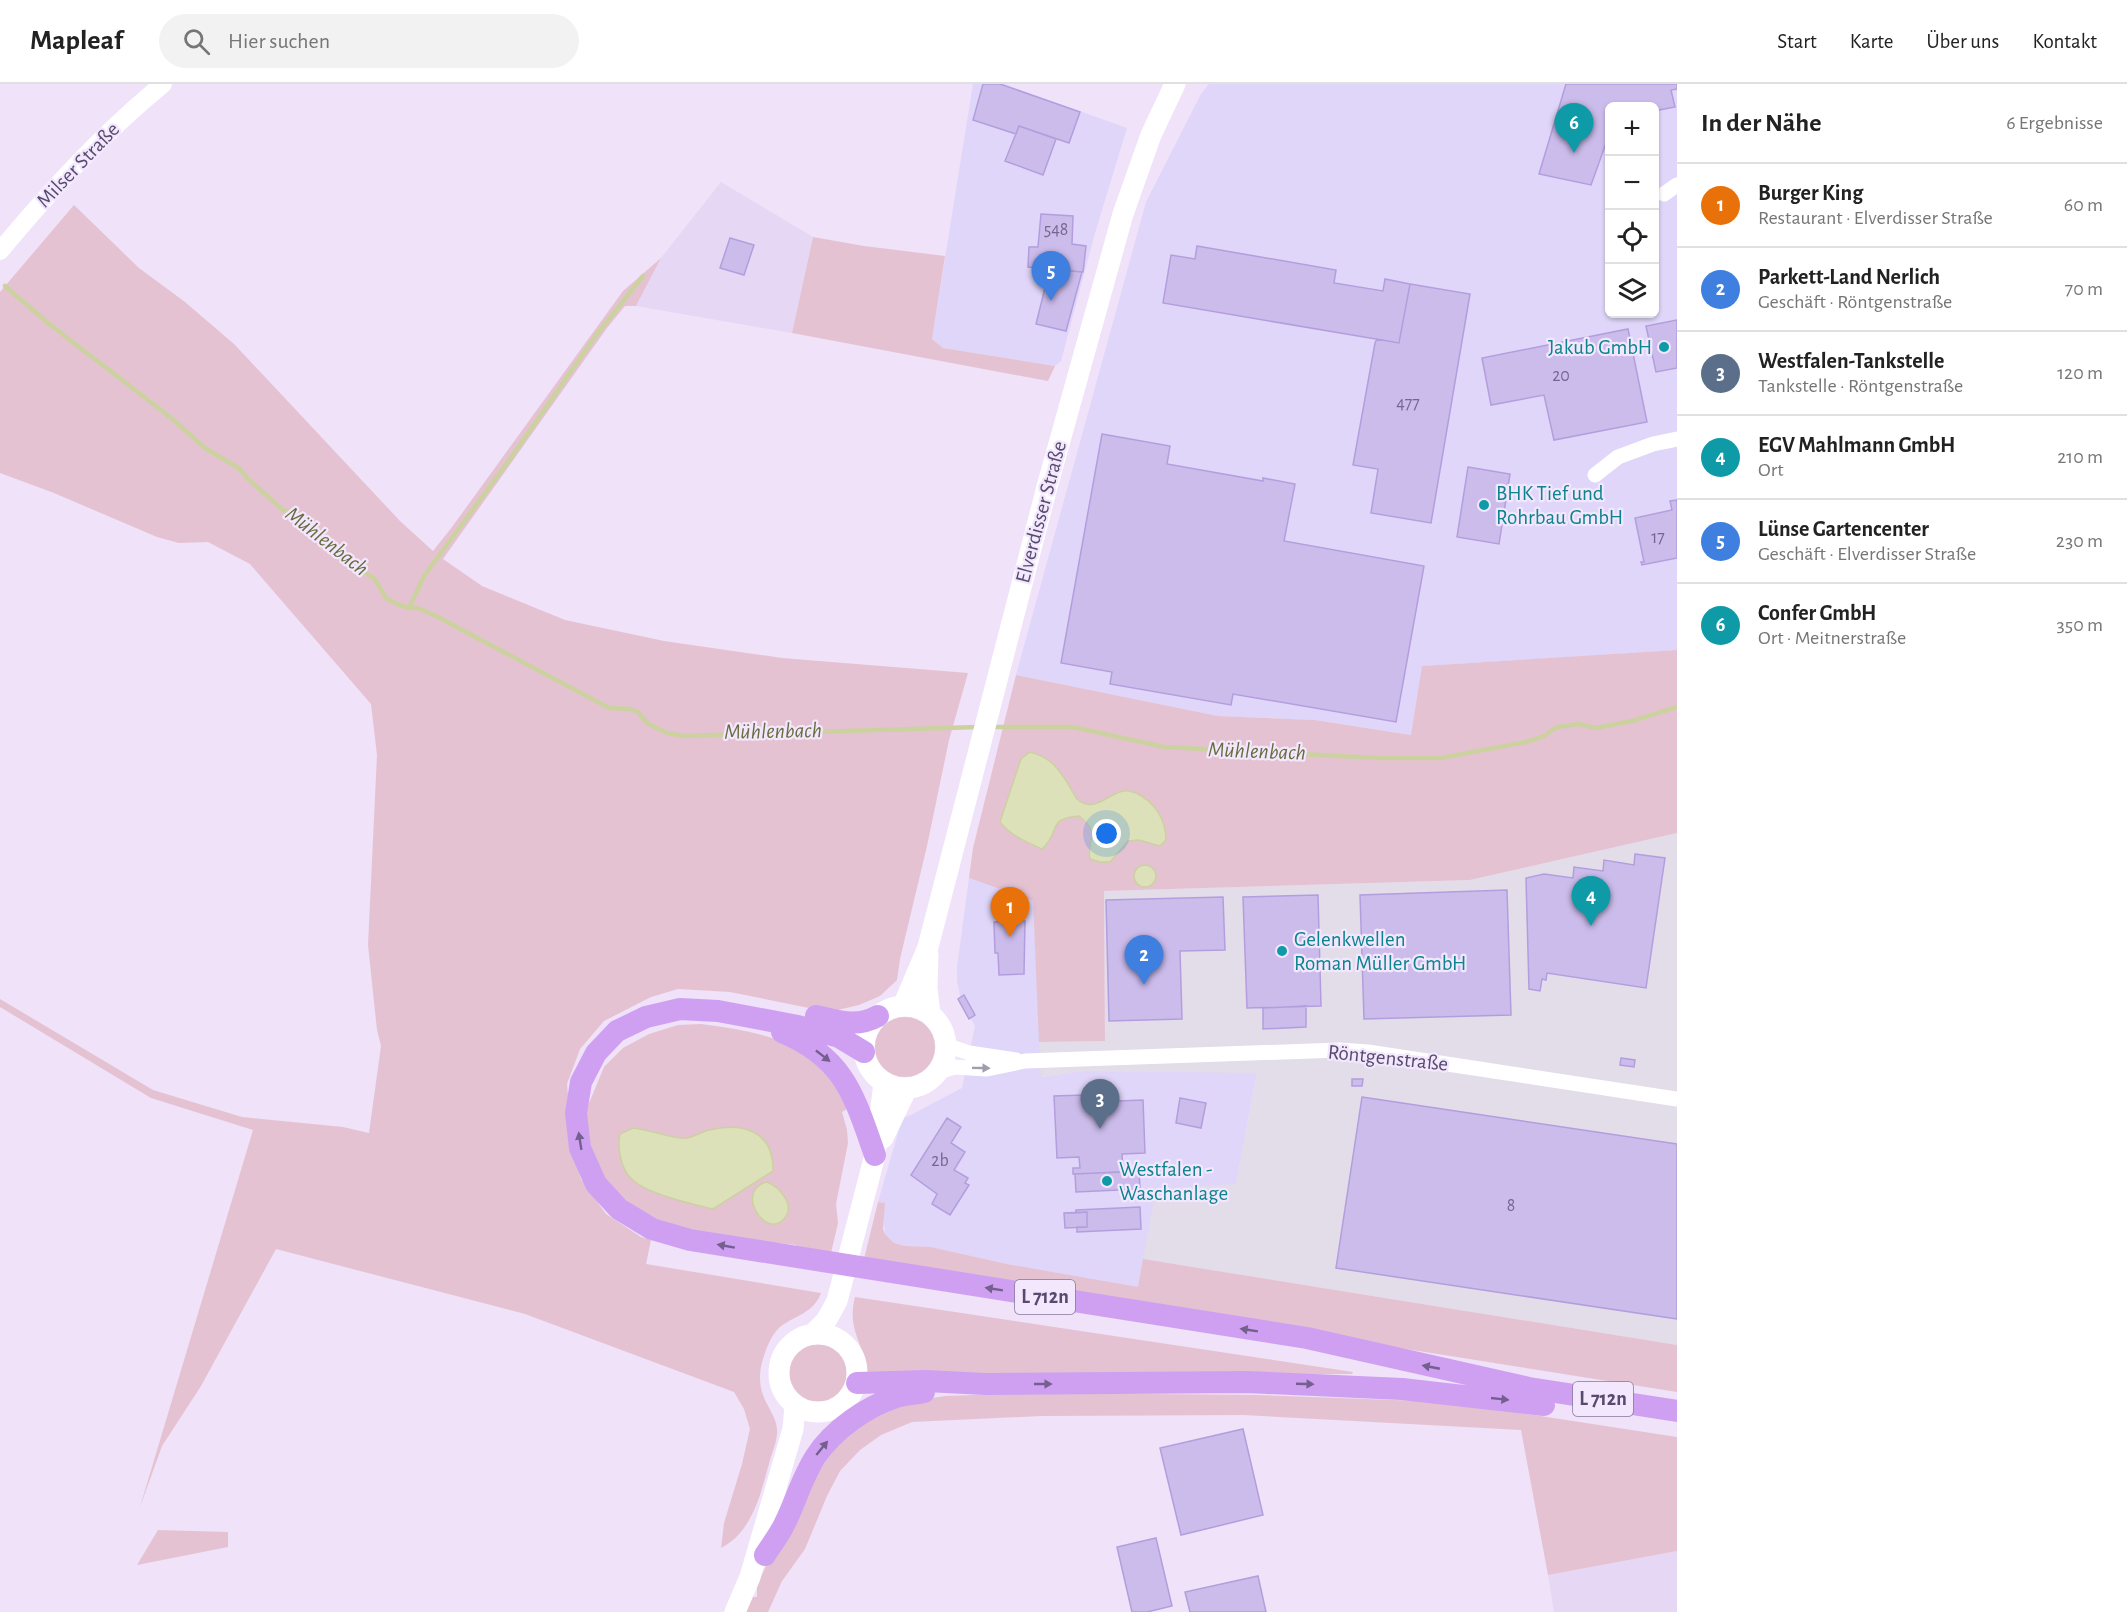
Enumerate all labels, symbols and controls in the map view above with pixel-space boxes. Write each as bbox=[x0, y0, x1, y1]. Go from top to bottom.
search box bbox=[159, 14, 579, 68]
icon: search bbox=[180, 25, 213, 58]
text: Mapleaf bbox=[30, 27, 123, 55]
text: Hier suchen bbox=[228, 30, 330, 52]
text: Start bbox=[1777, 31, 1817, 52]
text: Karte bbox=[1850, 31, 1893, 52]
text: Über uns bbox=[1926, 31, 1999, 52]
text: Kontakt bbox=[2032, 31, 2097, 52]
map controls bbox=[1605, 102, 1659, 318]
button: + bbox=[1605, 102, 1659, 156]
pin: 6 bbox=[1554, 104, 1594, 153]
text: In der Nähe bbox=[1701, 110, 1821, 136]
text: 6 Ergebnisse bbox=[2006, 113, 2103, 133]
street label: Milser Straße bbox=[33, 119, 123, 211]
button: − bbox=[1605, 156, 1659, 210]
text: Burger King bbox=[1758, 182, 1863, 204]
text: 1 bbox=[1717, 195, 1724, 215]
text: 60 m bbox=[2064, 195, 2103, 215]
text: Restaurant · Elverdisser Straße bbox=[1758, 208, 1993, 228]
button: locate bbox=[1605, 210, 1659, 264]
house number: 548 bbox=[1044, 221, 1068, 239]
pin: 5 bbox=[1032, 252, 1070, 301]
button: layers bbox=[1605, 264, 1659, 318]
text: Parkett-Land Nerlich bbox=[1758, 266, 1940, 288]
text: 2 bbox=[1716, 279, 1725, 299]
text: 70 m bbox=[2065, 279, 2103, 299]
text: Geschäft · Röntgenstraße bbox=[1758, 292, 1952, 312]
place label: Jakub GmbH bbox=[1548, 337, 1652, 358]
marker: Jakub GmbH bbox=[1657, 340, 1671, 354]
text: Westfalen-Tankstelle bbox=[1758, 350, 1944, 372]
text: 3 bbox=[1716, 363, 1725, 383]
text: 120 m bbox=[2057, 363, 2103, 383]
house number: 20 bbox=[1552, 367, 1570, 385]
text: Tankstelle · Röntgenstraße bbox=[1758, 376, 1963, 396]
house number: 477 bbox=[1396, 395, 1420, 413]
text: EGV Mahlmann GmbH bbox=[1758, 434, 1955, 456]
street label: Elverdisser Straße bbox=[1012, 439, 1070, 585]
text: 4 bbox=[1715, 447, 1726, 467]
text: 210 m bbox=[2057, 447, 2103, 467]
text: Ort bbox=[1758, 460, 1784, 480]
place label: BHK Tief und Rohrbau GmbH bbox=[1496, 483, 1623, 528]
marker: BHK Tief und Rohrbau GmbH bbox=[1477, 498, 1491, 512]
water label: Mühlenbach bbox=[282, 502, 372, 580]
text: Lünse Gartencenter bbox=[1758, 518, 1929, 540]
house number: 17 bbox=[1651, 529, 1665, 547]
text: 5 bbox=[1716, 531, 1725, 551]
text: 230 m bbox=[2056, 531, 2103, 551]
text: Geschäft · Elverdisser Straße bbox=[1758, 544, 1976, 564]
text: Confer GmbH bbox=[1758, 602, 1876, 624]
text: 6 bbox=[1716, 615, 1725, 635]
text: 350 m bbox=[2057, 615, 2103, 635]
text: Ort · Meitnerstraße bbox=[1758, 628, 1906, 648]
water label: Mühlenbach bbox=[724, 719, 822, 743]
water label: Mühlenbach bbox=[1208, 738, 1306, 764]
your location bbox=[1092, 819, 1121, 848]
pin: 4 bbox=[1572, 876, 1610, 926]
pin: 1 bbox=[990, 888, 1030, 937]
place label: Gelenkwellen Roman Müller GmbH bbox=[1294, 929, 1466, 974]
pin: 2 bbox=[1124, 936, 1164, 985]
marker: Gelenkwellen Roman Müller GmbH bbox=[1275, 944, 1289, 958]
street label: Röntgenstraße bbox=[1327, 1041, 1449, 1075]
one-way arrow bbox=[815, 1049, 831, 1062]
one-way arrow bbox=[971, 1064, 990, 1073]
pin: 3 bbox=[1080, 1080, 1120, 1129]
one-way arrow bbox=[575, 1131, 584, 1150]
house number: 2b bbox=[931, 1152, 949, 1170]
place label: Westfalen - Waschanlage bbox=[1119, 1159, 1228, 1204]
marker: Westfalen - Waschanlage bbox=[1100, 1174, 1114, 1188]
house number: 8 bbox=[1507, 1197, 1515, 1215]
one-way arrow bbox=[716, 1241, 735, 1250]
road number: L 712n bbox=[1015, 1280, 1075, 1314]
one-way arrow bbox=[985, 1284, 1004, 1293]
one-way arrow bbox=[1240, 1325, 1259, 1334]
one-way arrow bbox=[1421, 1362, 1440, 1371]
one-way arrow bbox=[1034, 1379, 1053, 1389]
one-way arrow bbox=[1296, 1380, 1315, 1389]
road number: L 712n bbox=[1573, 1382, 1633, 1416]
one-way arrow bbox=[1490, 1394, 1509, 1404]
one-way arrow bbox=[816, 1440, 829, 1456]

